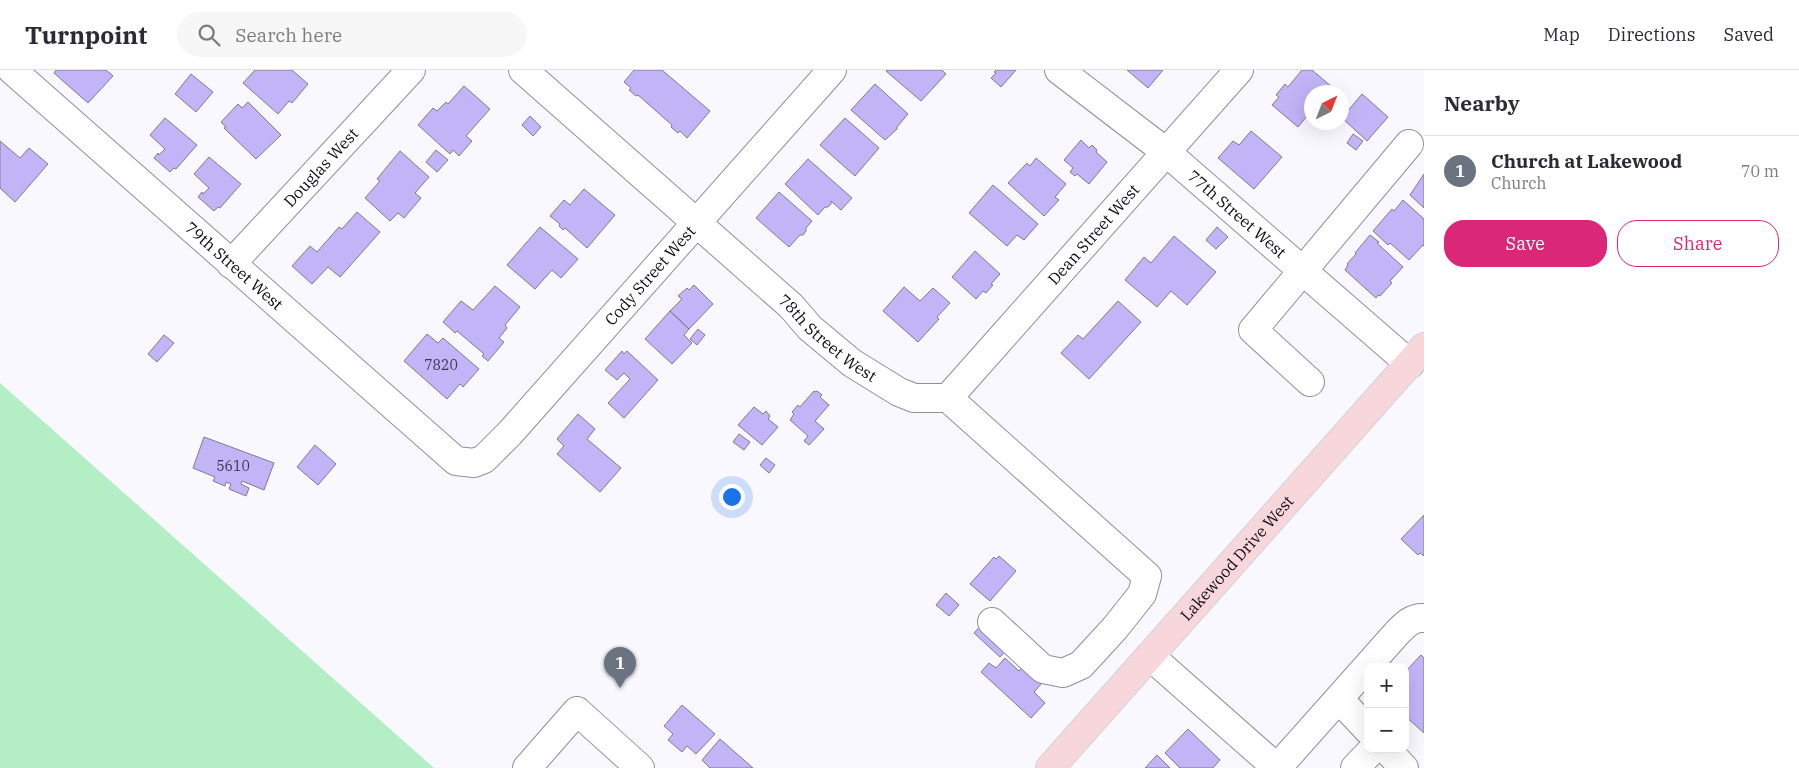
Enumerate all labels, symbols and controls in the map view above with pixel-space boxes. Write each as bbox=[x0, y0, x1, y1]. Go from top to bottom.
search box bbox=[177, 12, 527, 57]
text: Turnpoint bbox=[25, 19, 147, 51]
icon: search bbox=[195, 21, 223, 49]
text: Search here bbox=[235, 23, 342, 47]
text: Map bbox=[1543, 23, 1580, 46]
text: Directions bbox=[1608, 23, 1696, 46]
text: Saved bbox=[1724, 23, 1774, 46]
north arrow bbox=[1304, 85, 1349, 130]
text: Nearby bbox=[1444, 89, 1520, 117]
street label: Douglas West bbox=[279, 123, 363, 211]
text: Church at Lakewood bbox=[1491, 149, 1682, 173]
text: 1 bbox=[1455, 161, 1465, 181]
text: 70 m bbox=[1741, 161, 1779, 181]
street label: 77th Street West bbox=[1184, 166, 1291, 262]
text: Church bbox=[1491, 173, 1547, 193]
street label: Dean Street West bbox=[1043, 179, 1144, 289]
street label: 79th Street West bbox=[181, 217, 288, 314]
button: Save bbox=[1444, 220, 1607, 267]
button: Share bbox=[1617, 220, 1779, 267]
street label: Cody Street West bbox=[600, 221, 700, 329]
street label: 78th Street West bbox=[775, 290, 881, 386]
house number: 7820 bbox=[424, 356, 458, 374]
house number: 5610 bbox=[216, 457, 250, 475]
your location bbox=[719, 484, 745, 510]
street label: Lakewood Drive West bbox=[1176, 491, 1298, 625]
pin: 1 bbox=[604, 647, 636, 688]
map controls bbox=[1364, 663, 1409, 753]
button: + bbox=[1364, 663, 1409, 708]
button: − bbox=[1364, 708, 1409, 753]

